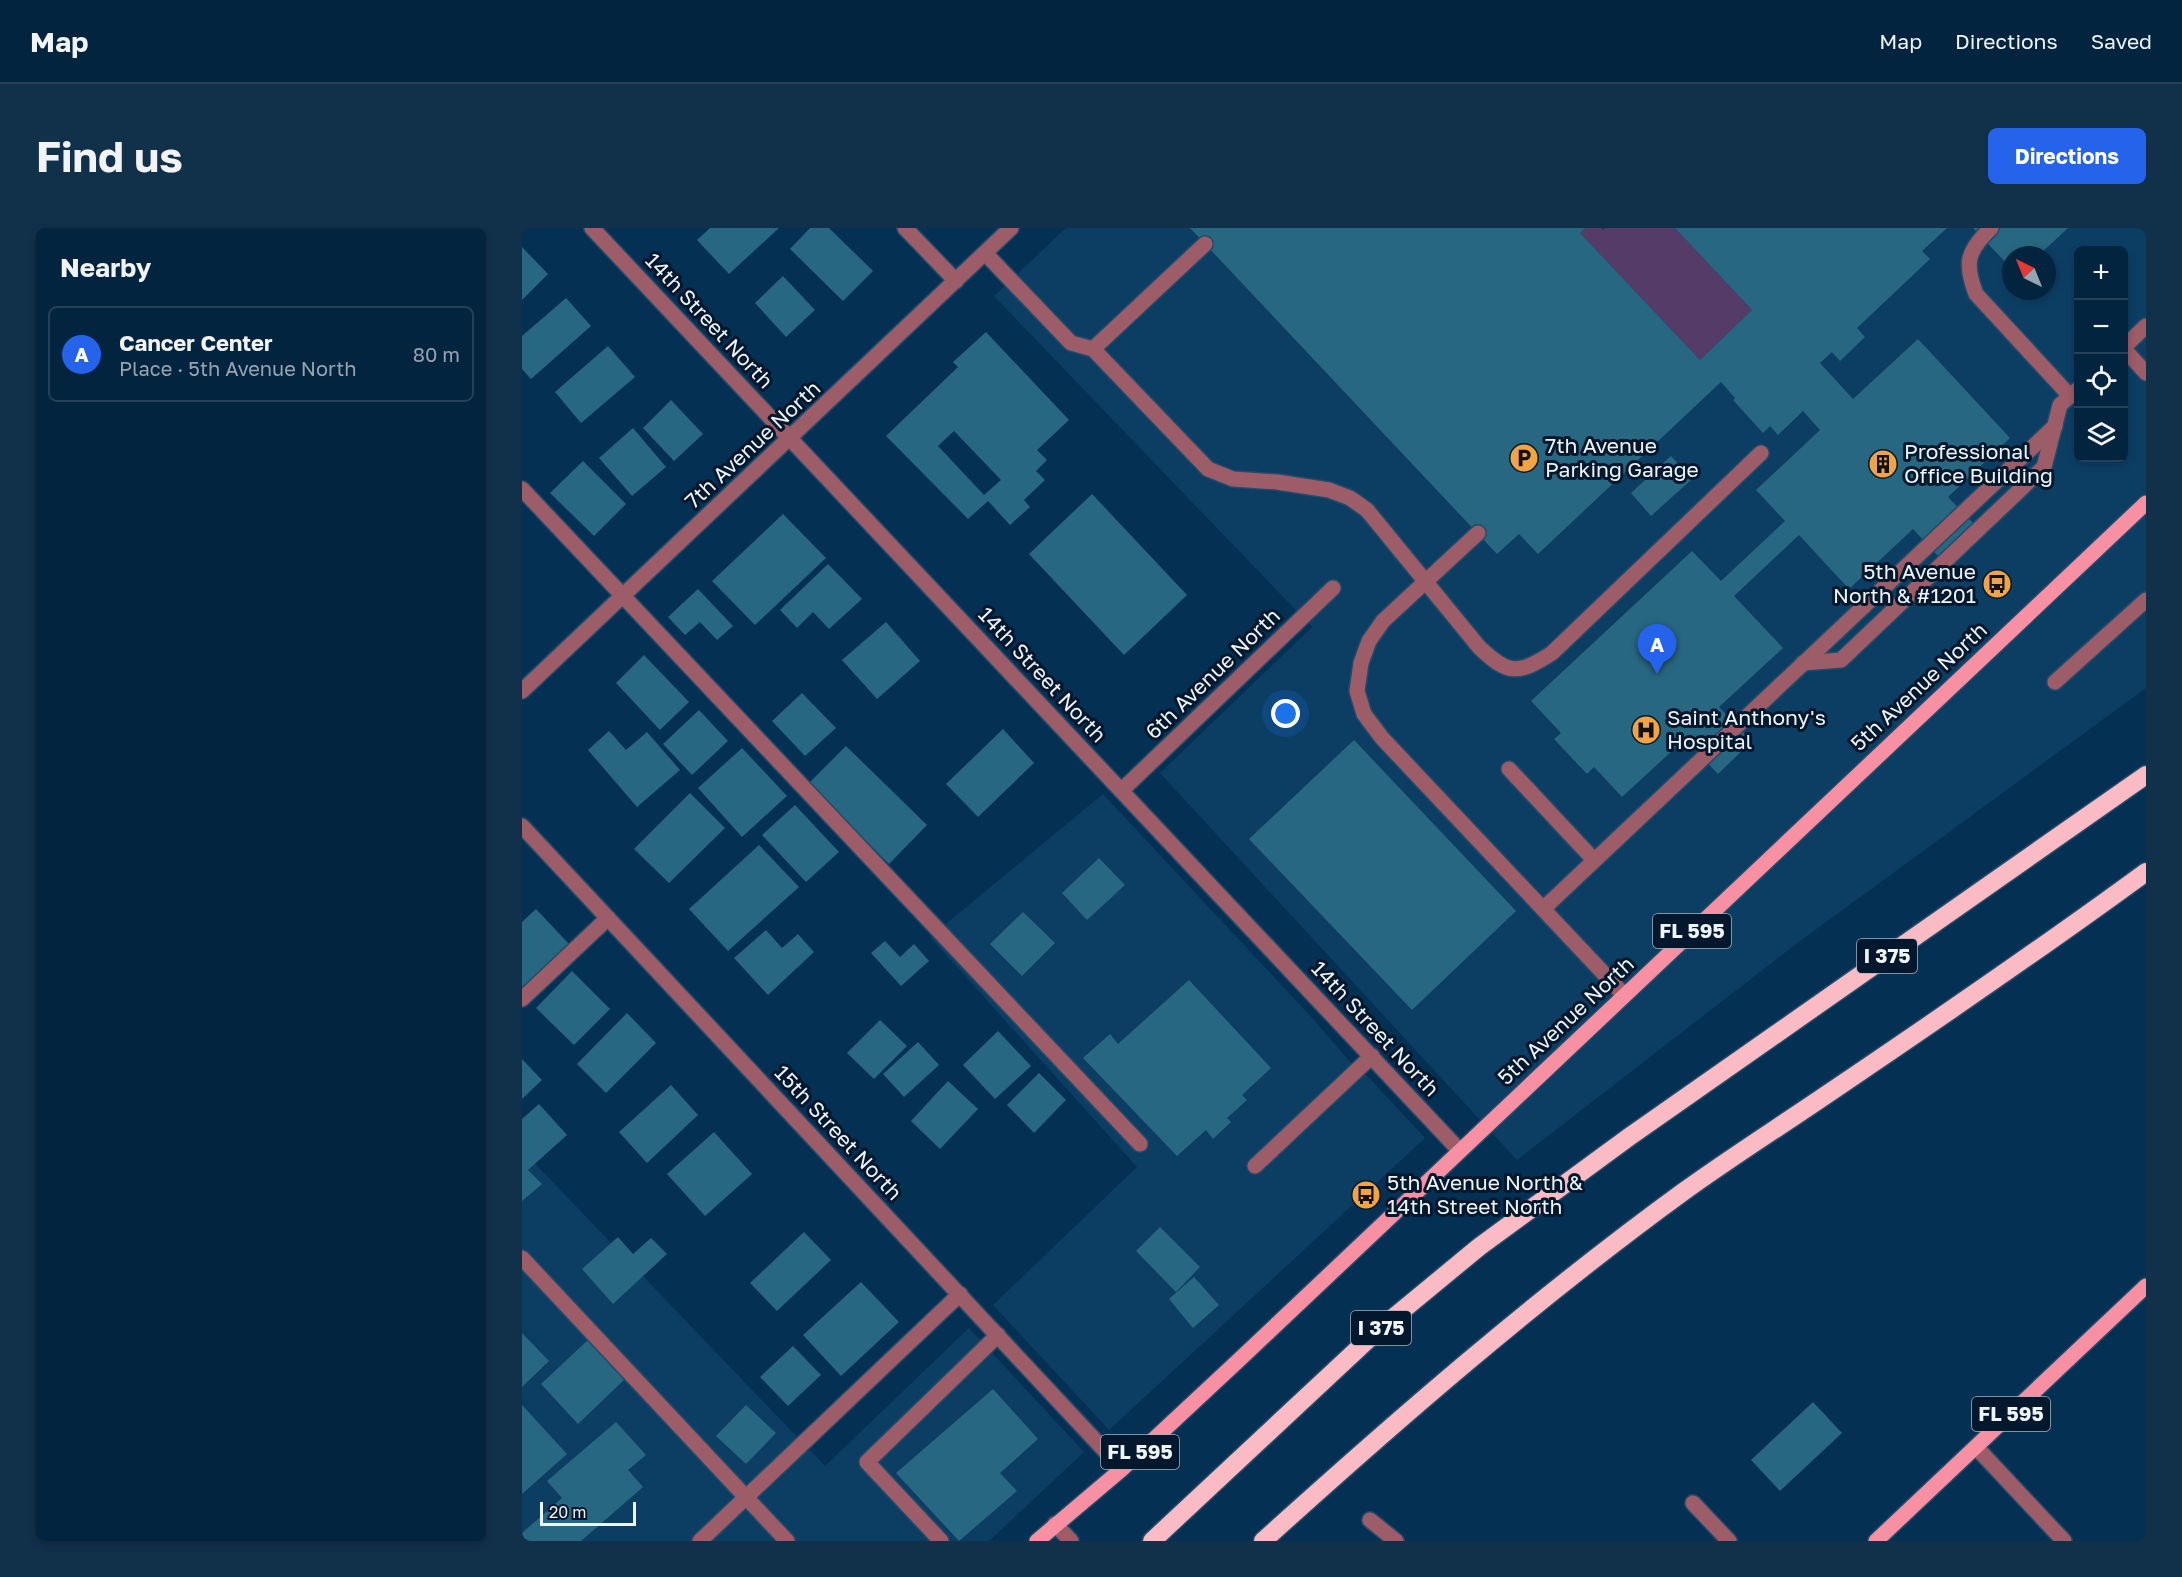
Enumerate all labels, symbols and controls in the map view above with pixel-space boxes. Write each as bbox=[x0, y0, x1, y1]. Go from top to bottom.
text: Map bbox=[30, 25, 88, 58]
text: Map bbox=[1879, 28, 1922, 54]
text: Directions bbox=[1955, 28, 2058, 54]
text: Saved bbox=[2091, 28, 2152, 54]
button: Directions bbox=[1988, 128, 2146, 184]
text: Find us bbox=[36, 131, 183, 181]
north arrow bbox=[2002, 246, 2056, 300]
map controls bbox=[2074, 246, 2128, 462]
button: + bbox=[2074, 246, 2128, 300]
street label: 14th Street North bbox=[640, 247, 779, 393]
text: Nearby bbox=[60, 252, 151, 283]
button: − bbox=[2074, 300, 2128, 354]
text: Cancer Center bbox=[119, 329, 273, 356]
text: A bbox=[74, 342, 89, 366]
text: 80 m bbox=[413, 342, 460, 366]
button: locate bbox=[2074, 354, 2128, 408]
text: Place · 5th Avenue North bbox=[119, 356, 357, 380]
street label: 7th Avenue North bbox=[679, 375, 825, 514]
button: layers bbox=[2074, 408, 2128, 462]
place label: 7th Avenue Parking Garage bbox=[1545, 432, 1699, 482]
place label: Professional Office Building bbox=[1904, 438, 2053, 488]
parking icon: 7th Avenue Parking Garage bbox=[1508, 442, 1540, 474]
building icon: Professional Office Building bbox=[1867, 448, 1899, 480]
place label: 5th Avenue North & #1201 bbox=[1833, 558, 1976, 608]
bus stop icon: 5th Avenue North & #1201 bbox=[1981, 568, 2013, 600]
street label: 14th Street North bbox=[973, 601, 1112, 747]
street label: 6th Avenue North bbox=[1140, 602, 1285, 744]
street label: 5th Avenue North bbox=[1845, 617, 1992, 756]
pin: A bbox=[1638, 624, 1676, 674]
your location bbox=[1271, 699, 1300, 728]
place label: Saint Anthony's Hospital bbox=[1667, 704, 1826, 754]
hospital icon: Saint Anthony's Hospital bbox=[1630, 714, 1662, 746]
road number: FL 595 bbox=[1653, 914, 1731, 948]
road number: I 375 bbox=[1857, 939, 1917, 973]
street label: 5th Avenue North bbox=[1492, 951, 1639, 1090]
street label: 14th Street North bbox=[1306, 955, 1445, 1101]
street label: 15th Street North bbox=[770, 1060, 908, 1205]
place label: 5th Avenue North & 14th Street North bbox=[1387, 1169, 1583, 1219]
bus stop icon: 5th Avenue North & 14th Street North bbox=[1350, 1179, 1382, 1211]
road number: I 375 bbox=[1351, 1311, 1411, 1345]
road number: FL 595 bbox=[1972, 1397, 2050, 1431]
road number: FL 595 bbox=[1101, 1435, 1179, 1469]
scale bar bbox=[540, 1499, 636, 1526]
text: 20 m bbox=[549, 1502, 586, 1522]

